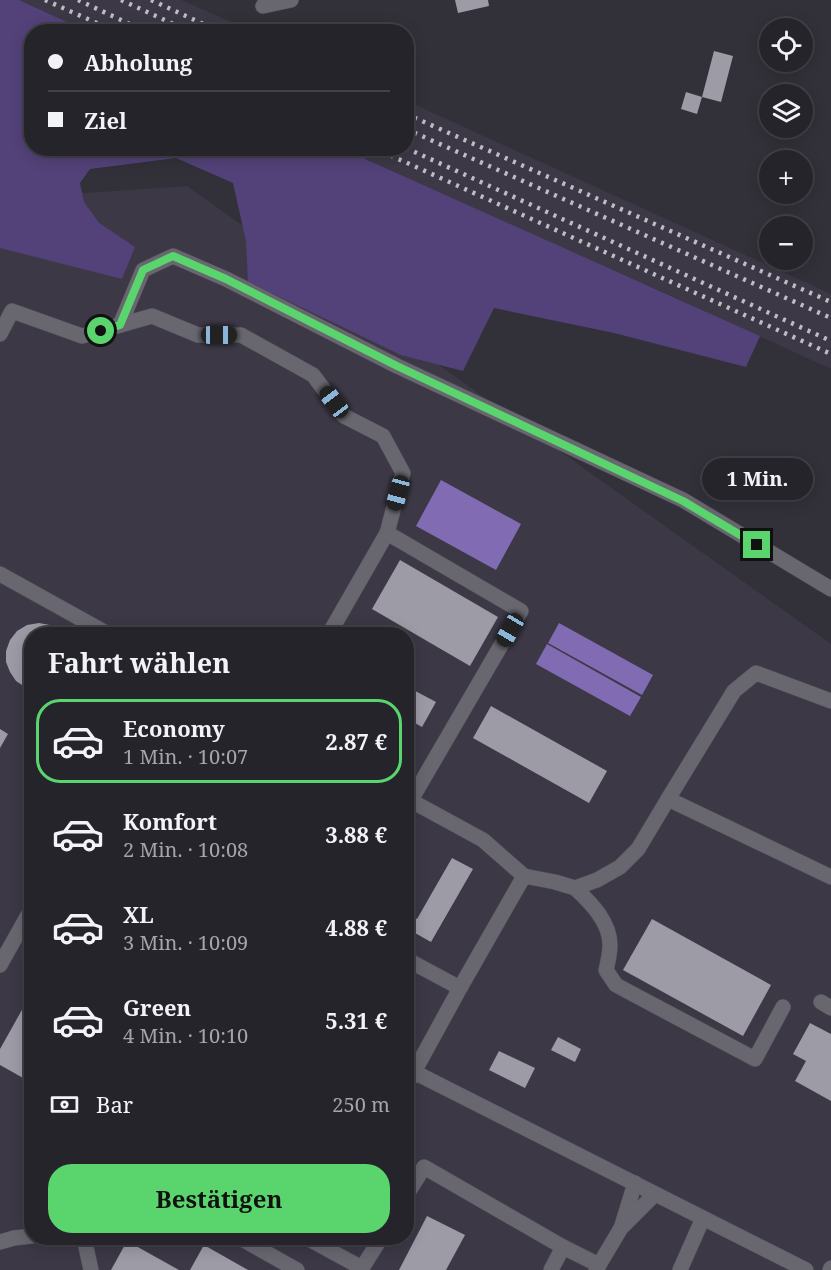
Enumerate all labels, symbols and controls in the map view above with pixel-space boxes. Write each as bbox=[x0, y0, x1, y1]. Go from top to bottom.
map controls bbox=[759, 18, 813, 270]
button: locate bbox=[759, 18, 813, 72]
text: Abholung bbox=[84, 47, 192, 77]
button: layers bbox=[759, 84, 813, 138]
text: Ziel bbox=[84, 105, 127, 135]
button: + bbox=[759, 150, 813, 204]
button: − bbox=[759, 216, 813, 270]
route start bbox=[87, 317, 114, 344]
car bbox=[201, 326, 237, 344]
car bbox=[316, 382, 352, 422]
callout: 1 Min. bbox=[702, 458, 813, 500]
text: 1 Min. bbox=[727, 465, 788, 492]
car bbox=[385, 473, 411, 513]
route end bbox=[743, 531, 770, 558]
car bbox=[493, 610, 527, 650]
text: Fahrt wählen bbox=[48, 644, 230, 681]
text: Economy bbox=[123, 713, 225, 743]
icon: car bbox=[51, 714, 105, 768]
text: 2.87 € bbox=[325, 726, 387, 756]
text: 1 Min. · 10:07 bbox=[123, 743, 248, 770]
text: Komfort bbox=[123, 806, 217, 836]
icon: car bbox=[51, 807, 105, 861]
text: 3.88 € bbox=[325, 819, 387, 849]
text: 2 Min. · 10:08 bbox=[123, 836, 248, 863]
text: XL bbox=[123, 899, 154, 929]
icon: car bbox=[51, 900, 105, 954]
text: 4.88 € bbox=[325, 912, 387, 942]
text: 3 Min. · 10:09 bbox=[123, 929, 248, 956]
text: Green bbox=[123, 992, 191, 1022]
icon: car bbox=[51, 993, 105, 1047]
text: 5.31 € bbox=[325, 1005, 387, 1035]
text: 4 Min. · 10:10 bbox=[123, 1022, 248, 1049]
icon: cash bbox=[48, 1088, 81, 1121]
text: Bar bbox=[96, 1089, 133, 1119]
text: 250 m bbox=[332, 1091, 390, 1118]
button: Bestätigen bbox=[48, 1164, 390, 1233]

